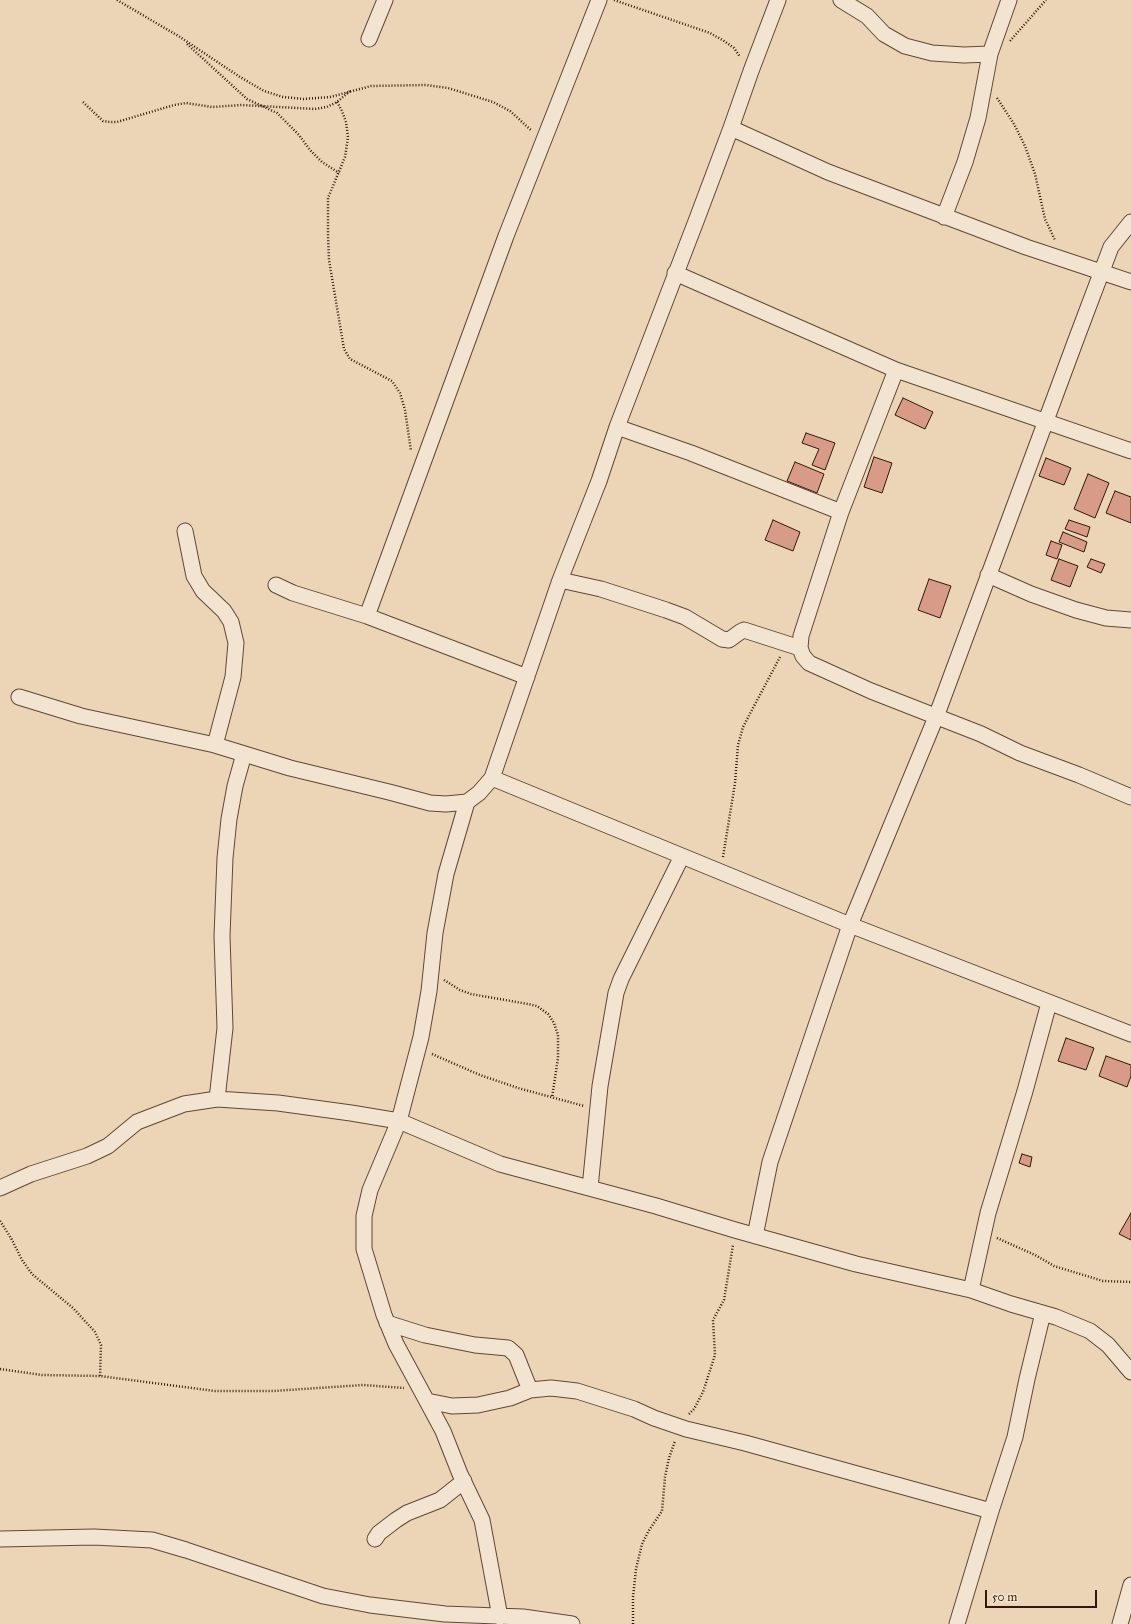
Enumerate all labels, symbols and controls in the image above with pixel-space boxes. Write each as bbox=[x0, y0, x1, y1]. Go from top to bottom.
scale bar bbox=[987, 1582, 1099, 1608]
text: 50 m bbox=[992, 1590, 1017, 1604]

